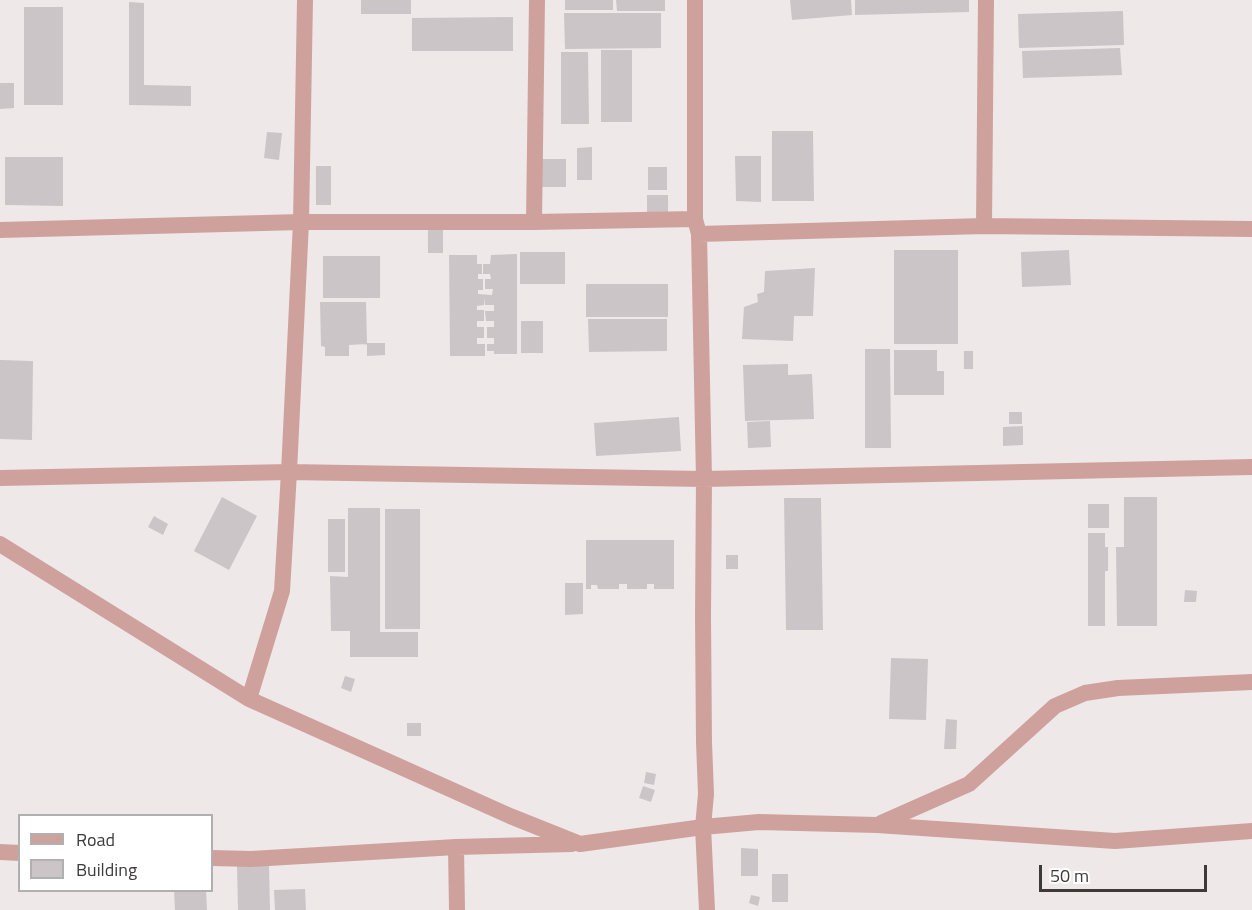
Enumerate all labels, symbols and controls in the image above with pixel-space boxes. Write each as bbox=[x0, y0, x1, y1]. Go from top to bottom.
legend bbox=[18, 814, 213, 892]
text: Road bbox=[76, 826, 115, 853]
scale bar bbox=[1042, 853, 1210, 891]
text: Building bbox=[76, 856, 137, 883]
text: 50 m bbox=[1050, 862, 1089, 889]

